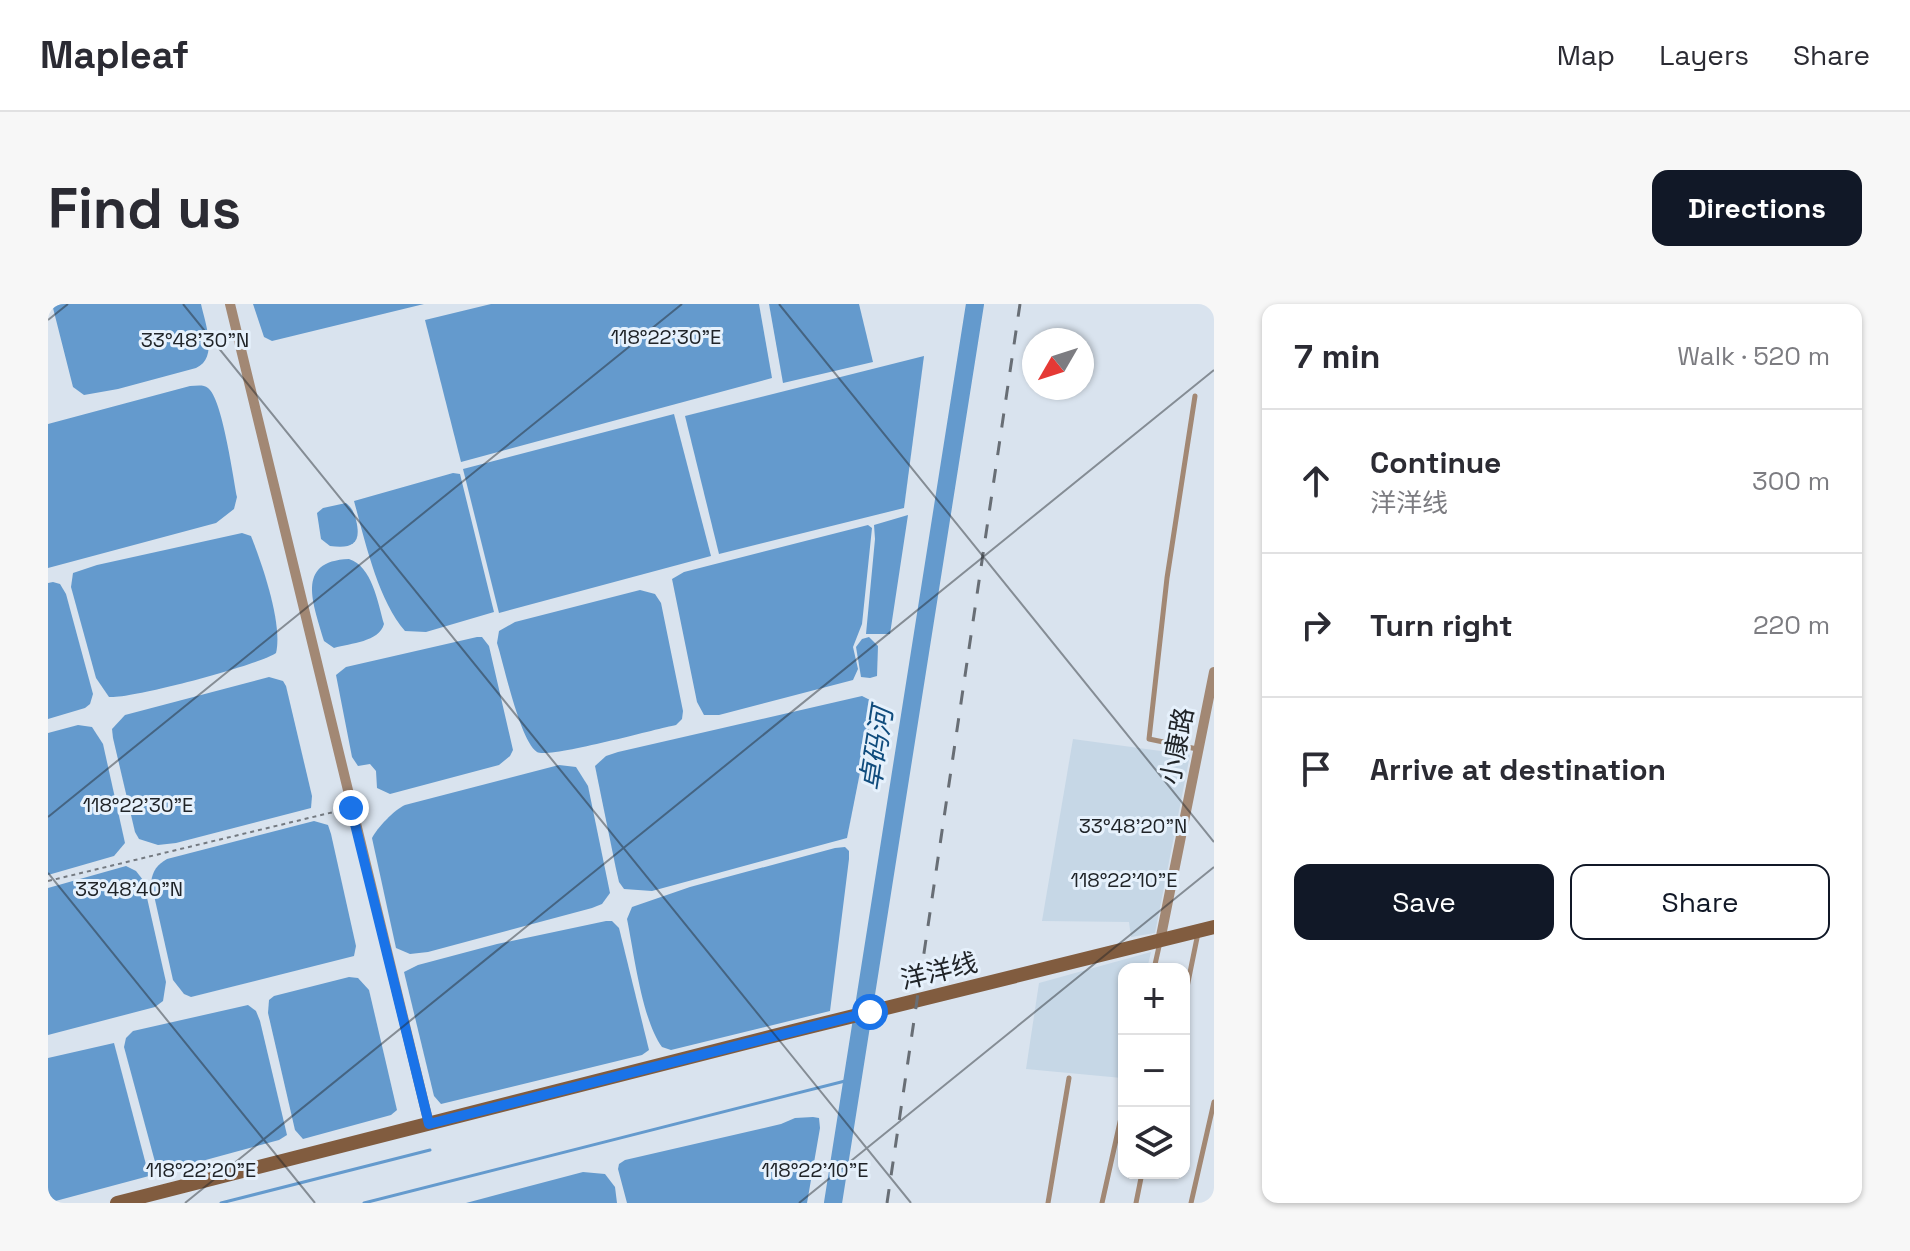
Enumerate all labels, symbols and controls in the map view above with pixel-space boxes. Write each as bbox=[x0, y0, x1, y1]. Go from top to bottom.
text: Mapleaf bbox=[40, 31, 189, 79]
text: Map bbox=[1557, 37, 1615, 73]
text: Layers bbox=[1659, 37, 1749, 73]
text: Share bbox=[1793, 37, 1870, 73]
button: Directions bbox=[1652, 170, 1862, 246]
text: Find us bbox=[48, 173, 241, 244]
text: 118°22'30"E bbox=[611, 324, 721, 350]
text: 33°48'30"N bbox=[141, 327, 249, 353]
north arrow bbox=[1022, 328, 1094, 400]
text: 7 min bbox=[1294, 335, 1381, 378]
text: Walk · 520 m bbox=[1677, 339, 1830, 373]
text: Continue bbox=[1370, 443, 1501, 482]
icon: ahead bbox=[1294, 459, 1338, 503]
text: 300 m bbox=[1752, 464, 1830, 498]
text: 洋洋线 bbox=[1370, 486, 1448, 520]
icon: right bbox=[1294, 603, 1338, 647]
text: Turn right bbox=[1370, 606, 1513, 645]
text: 220 m bbox=[1753, 608, 1830, 642]
water label: 卓码河 bbox=[852, 700, 901, 793]
street label: 小康路 bbox=[1153, 704, 1201, 788]
icon: arrive bbox=[1294, 747, 1338, 791]
text: Arrive at destination bbox=[1370, 750, 1666, 789]
route end bbox=[333, 790, 369, 826]
text: 118°22'30"E bbox=[83, 792, 193, 818]
text: 33°48'20"N bbox=[1079, 813, 1187, 839]
button: Save bbox=[1294, 864, 1554, 940]
button: Share bbox=[1570, 864, 1830, 940]
text: 118°22'10"E bbox=[1071, 867, 1177, 893]
text: 33°48'40"N bbox=[75, 876, 183, 902]
street label: 洋洋线 bbox=[897, 945, 981, 997]
map controls bbox=[1118, 963, 1190, 1179]
button: + bbox=[1118, 963, 1190, 1035]
route start bbox=[852, 994, 888, 1030]
button: − bbox=[1118, 1035, 1190, 1107]
button: layers bbox=[1118, 1107, 1190, 1179]
text: 118°22'20"E bbox=[146, 1157, 256, 1183]
text: 118°22'10"E bbox=[762, 1157, 868, 1183]

